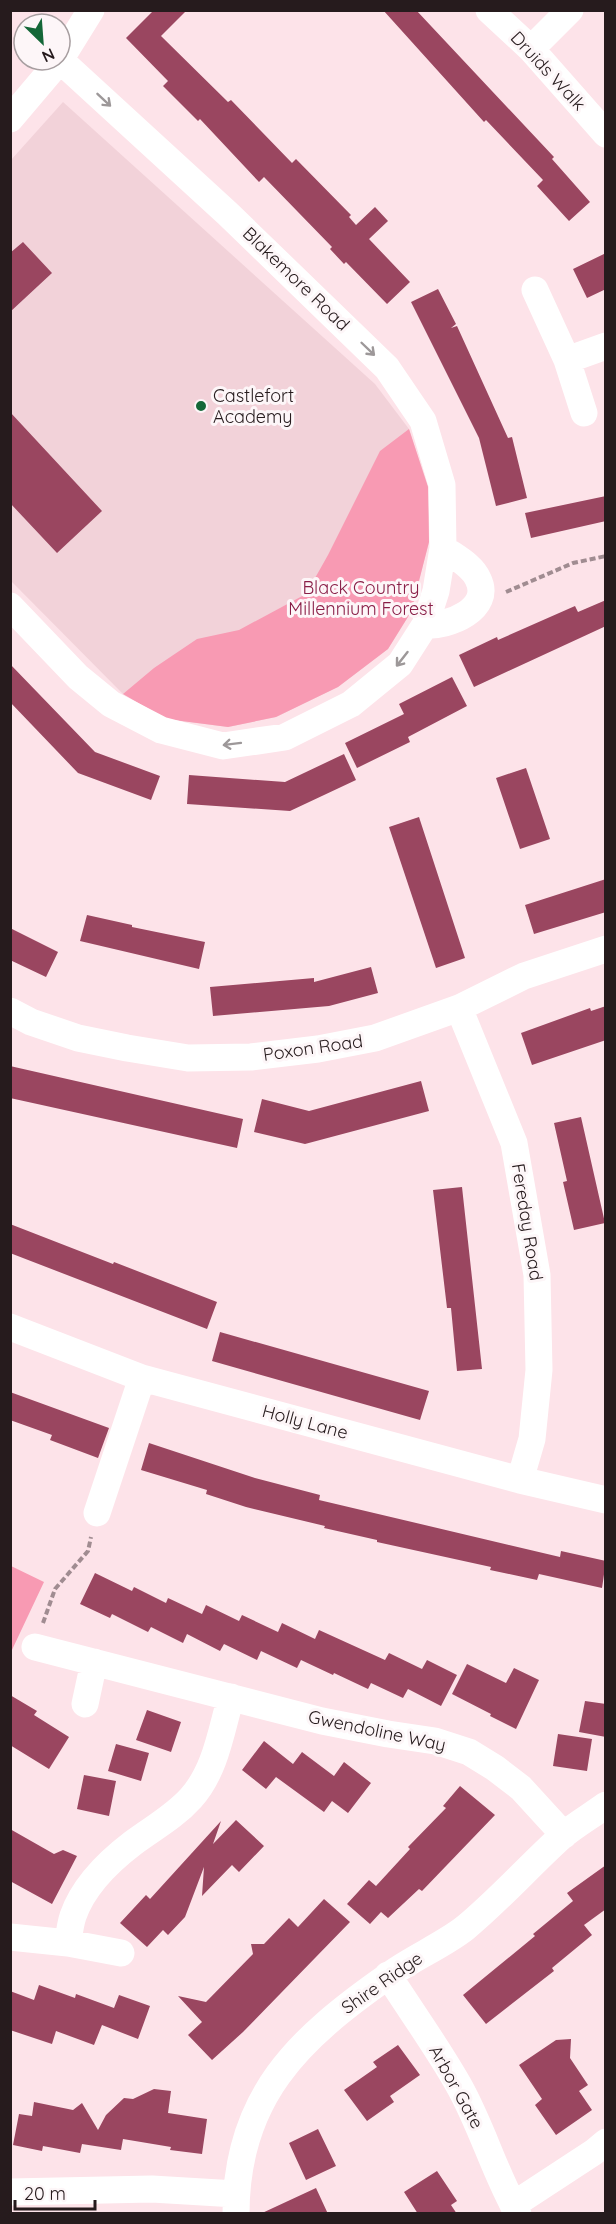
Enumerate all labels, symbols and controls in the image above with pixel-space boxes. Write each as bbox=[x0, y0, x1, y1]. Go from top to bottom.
north arrow bbox=[12, 12, 72, 72]
street label: Druids Walk bbox=[506, 26, 591, 115]
text: N bbox=[39, 44, 58, 67]
one-way arrow bbox=[96, 93, 111, 107]
street label: Blakemore Road bbox=[238, 222, 355, 335]
one-way arrow bbox=[360, 341, 375, 356]
place label: Castlefort Academy bbox=[213, 384, 294, 428]
marker: Castlefort Academy bbox=[194, 399, 208, 413]
park label: Black Country Millennium Forest bbox=[288, 576, 434, 620]
one-way arrow bbox=[395, 651, 408, 667]
one-way arrow bbox=[223, 739, 243, 750]
street label: Poxon Road bbox=[262, 1029, 364, 1066]
street label: Fereday Road bbox=[507, 1162, 548, 1282]
street label: Holly Lane bbox=[260, 1399, 351, 1444]
street label: Gwendoline Way bbox=[306, 1705, 448, 1756]
street label: Shire Ridge bbox=[337, 1946, 427, 2019]
street label: Arbor Gate bbox=[424, 2041, 489, 2133]
scale bar bbox=[15, 2173, 94, 2211]
text: 20 m bbox=[24, 2182, 66, 2205]

